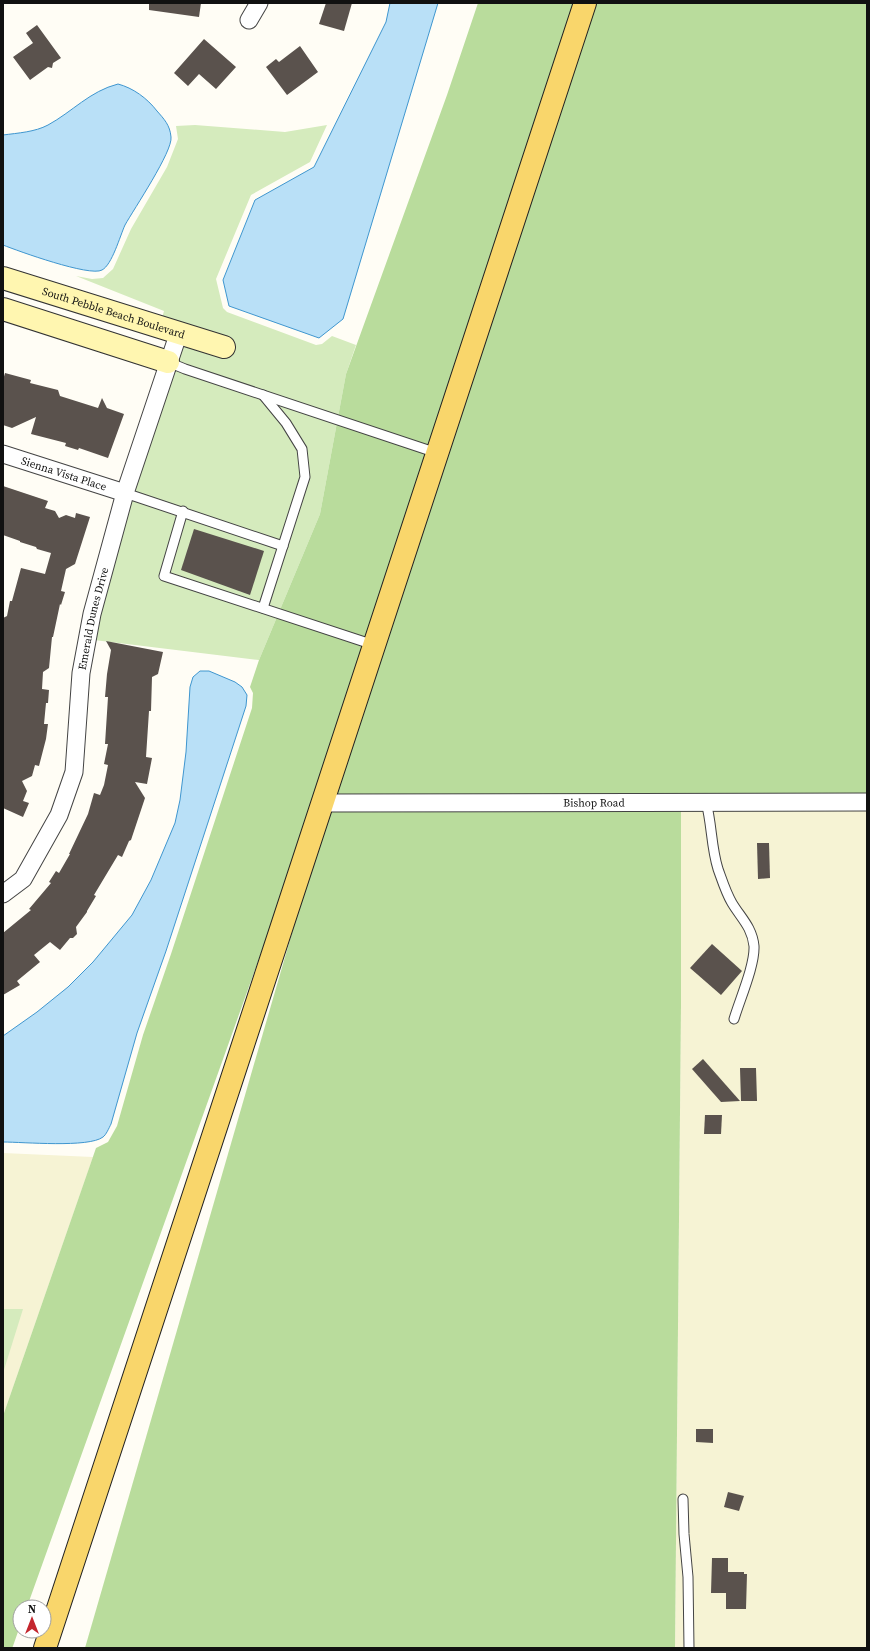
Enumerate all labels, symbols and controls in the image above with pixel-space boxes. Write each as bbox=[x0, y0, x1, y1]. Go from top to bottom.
street label: South Pebble Beach Boulevard bbox=[40, 283, 188, 342]
street label: Sienna Vista Place bbox=[19, 453, 109, 494]
street label: Emerald Dunes Drive bbox=[74, 565, 112, 671]
street label: Bishop Road bbox=[563, 795, 625, 810]
north arrow bbox=[12, 1599, 52, 1639]
text: N bbox=[28, 1602, 36, 1617]

